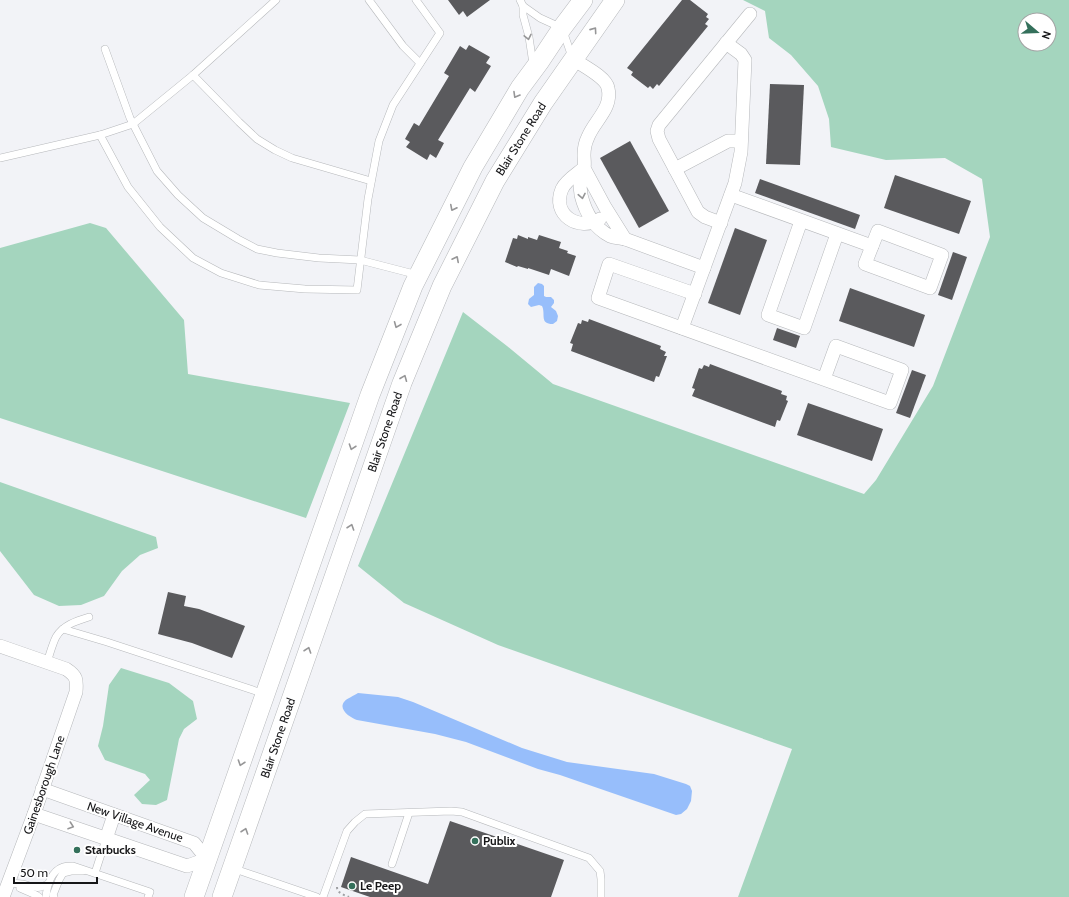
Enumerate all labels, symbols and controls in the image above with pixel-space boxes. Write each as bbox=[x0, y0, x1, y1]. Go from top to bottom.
north arrow bbox=[1017, 12, 1057, 52]
one-way arrow bbox=[589, 27, 596, 34]
text: N bbox=[1039, 29, 1054, 41]
one-way arrow bbox=[524, 34, 532, 40]
one-way arrow bbox=[514, 90, 521, 98]
street label: Blair Stone Road bbox=[492, 99, 549, 178]
one-way arrow bbox=[577, 193, 585, 199]
one-way arrow bbox=[450, 204, 458, 211]
one-way arrow bbox=[451, 256, 458, 263]
one-way arrow bbox=[394, 322, 402, 329]
one-way arrow bbox=[399, 375, 407, 383]
street label: Blair Stone Road bbox=[364, 390, 405, 474]
one-way arrow bbox=[348, 443, 356, 450]
one-way arrow bbox=[347, 524, 355, 531]
one-way arrow bbox=[304, 647, 312, 654]
street label: Blair Stone Road bbox=[257, 696, 298, 780]
street label: Gainesborough Lane bbox=[20, 733, 68, 836]
one-way arrow bbox=[238, 759, 246, 766]
street label: New Village Avenue bbox=[85, 798, 185, 845]
one-way arrow bbox=[67, 822, 74, 830]
one-way arrow bbox=[240, 827, 249, 834]
place label: Publix bbox=[483, 833, 516, 848]
marker: Publix bbox=[470, 836, 480, 846]
place label: Starbucks bbox=[85, 842, 136, 857]
marker: Starbucks bbox=[72, 845, 82, 855]
scale bar bbox=[14, 859, 97, 885]
text: 50 m bbox=[20, 865, 48, 880]
place label: Le Peep bbox=[360, 878, 401, 893]
marker: Le Peep bbox=[347, 881, 357, 891]

